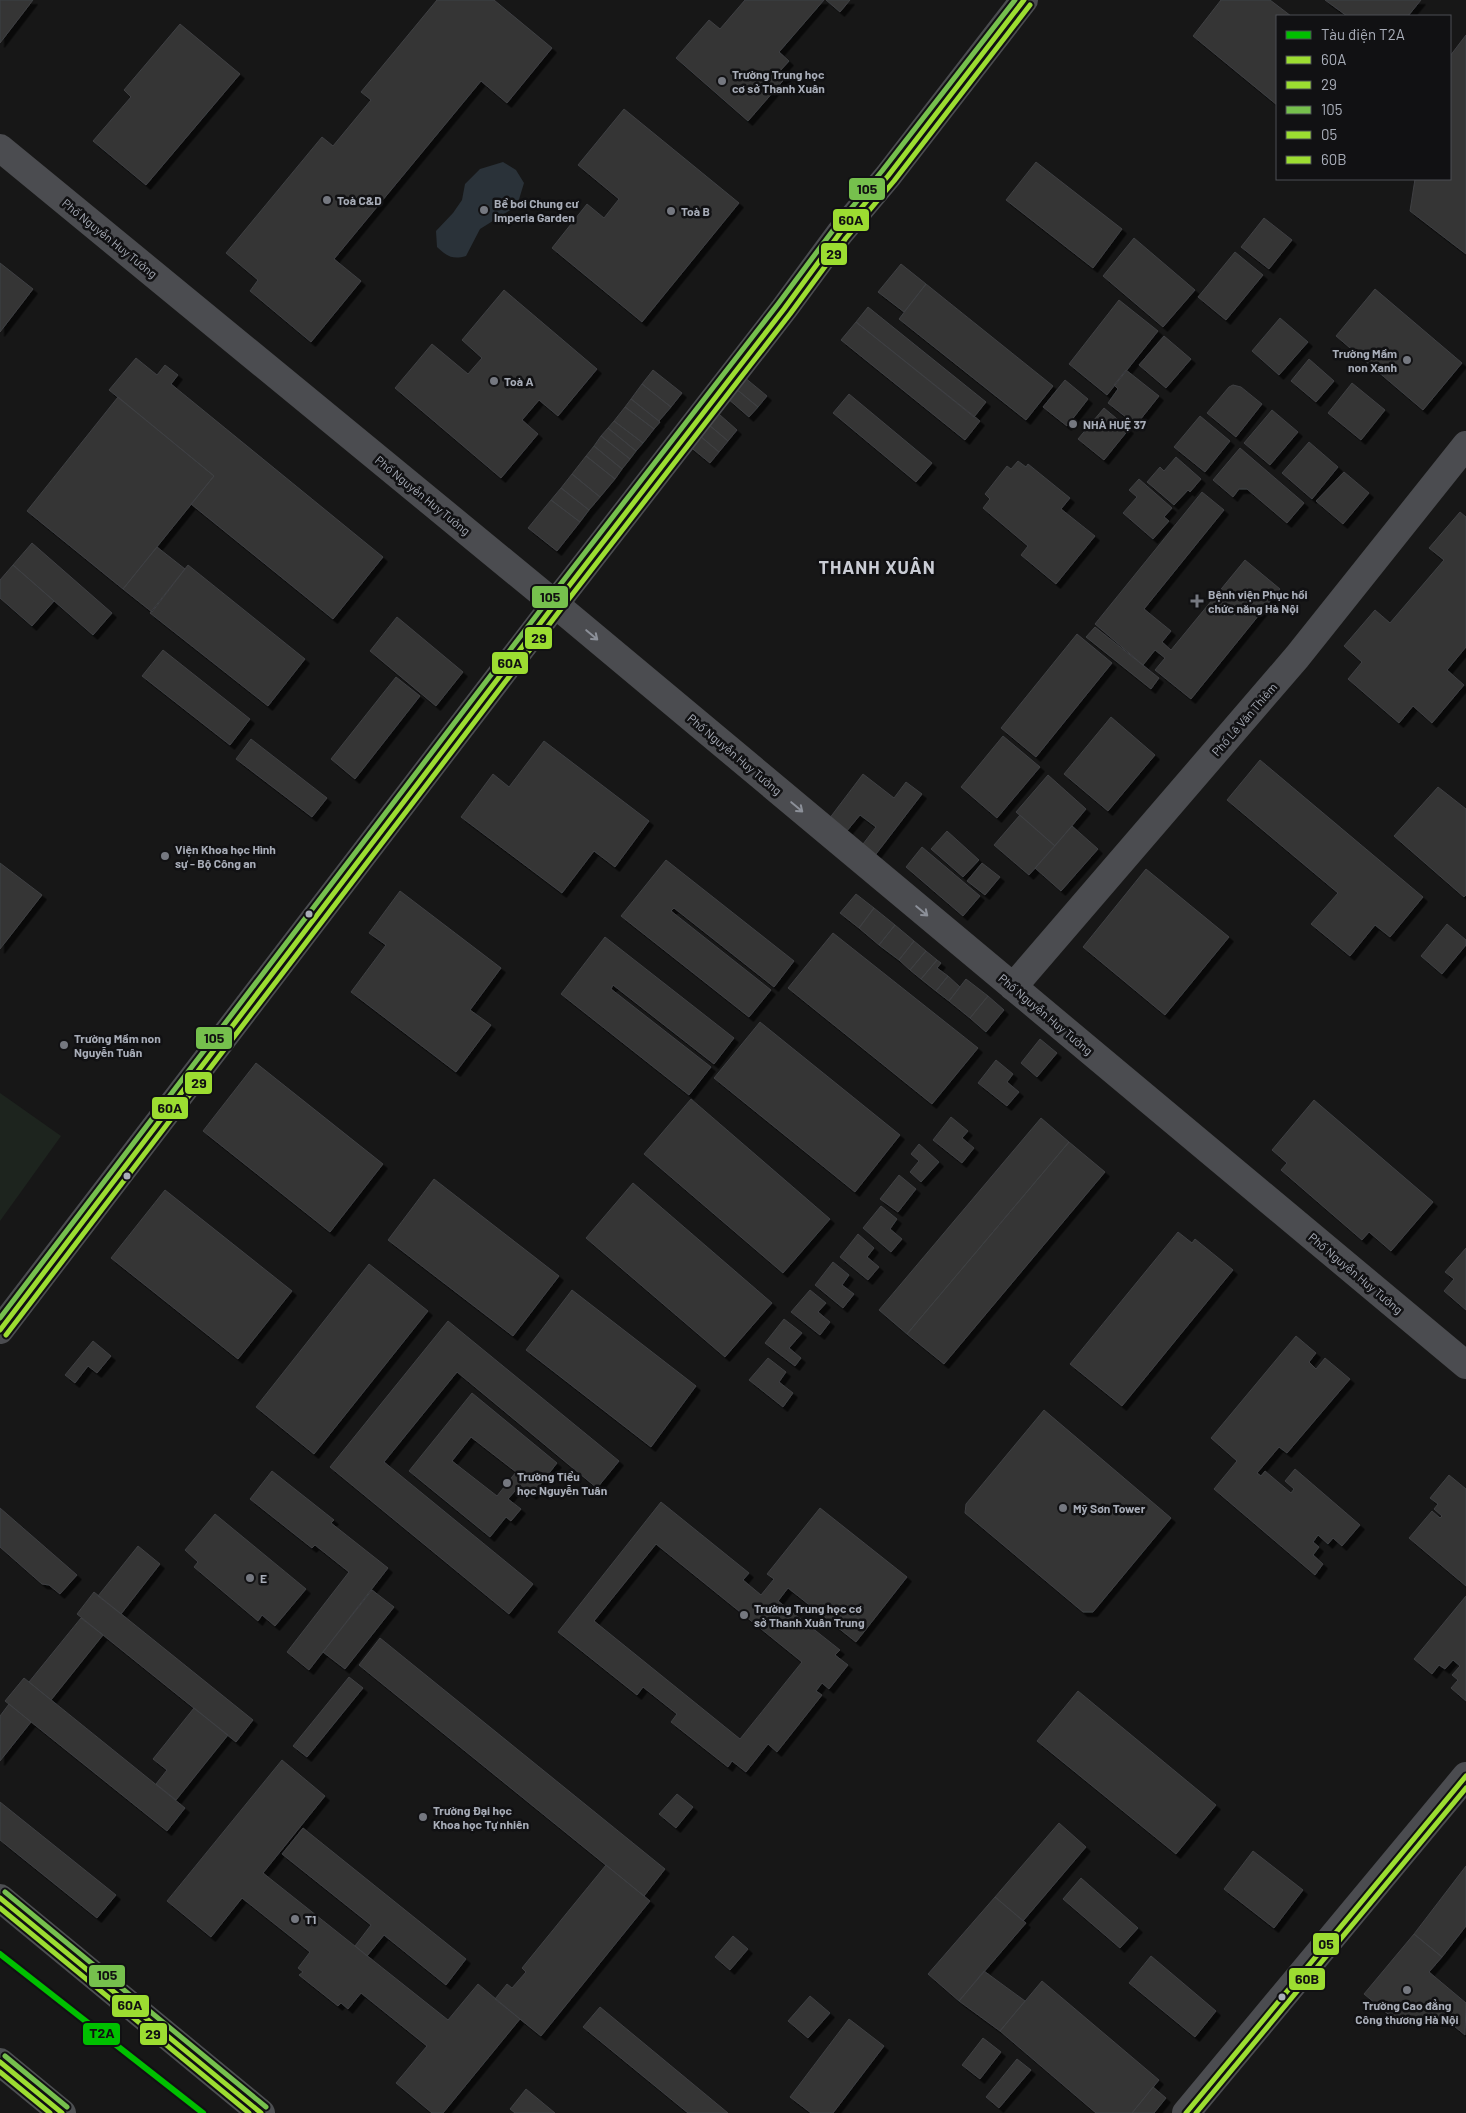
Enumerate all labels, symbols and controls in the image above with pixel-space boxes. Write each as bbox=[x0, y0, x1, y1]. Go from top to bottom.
legend bbox=[1276, 15, 1451, 180]
text: Tàu điện T2A bbox=[1321, 25, 1405, 43]
text: 60A bbox=[1321, 50, 1346, 68]
place label: Trường Trung học cơ sở Thanh Xuân bbox=[732, 67, 825, 95]
marker: Trường Trung học cơ sở Thanh Xuân bbox=[716, 75, 728, 87]
text: 29 bbox=[1321, 75, 1337, 93]
text: 105 bbox=[1321, 100, 1342, 118]
text: 05 bbox=[1321, 125, 1337, 143]
text: 60B bbox=[1321, 150, 1347, 168]
line badge: 105 bbox=[848, 177, 886, 201]
text: 105 bbox=[857, 180, 878, 197]
place label: Toà C&D bbox=[337, 193, 382, 207]
marker: Toà C&D bbox=[321, 194, 333, 206]
street label: Phố Nguyễn Huy Tưởng bbox=[60, 195, 160, 281]
place label: Bể bơi Chung cư Imperia Garden bbox=[494, 196, 580, 224]
marker: Bể bơi Chung cư Imperia Garden bbox=[478, 204, 490, 216]
place label: Toà B bbox=[681, 204, 710, 218]
marker: Toà B bbox=[665, 205, 677, 217]
line badge: 60A bbox=[832, 208, 870, 232]
text: 60A bbox=[839, 211, 864, 228]
line badge: 29 bbox=[820, 242, 848, 266]
text: 29 bbox=[826, 245, 842, 262]
place label: Trường Mầm non Xanh bbox=[1332, 346, 1397, 374]
marker: Trường Mầm non Xanh bbox=[1401, 354, 1413, 366]
place label: Toà A bbox=[504, 374, 533, 388]
marker: Toà A bbox=[488, 375, 500, 387]
place label: NHÀ HUỆ 37 bbox=[1083, 417, 1146, 431]
marker: NHÀ HUỆ 37 bbox=[1067, 418, 1079, 430]
street label: Phố Nguyễn Huy Tưởng bbox=[373, 452, 473, 538]
district label: THANH XUÂN bbox=[818, 556, 936, 578]
line badge: 105 bbox=[531, 585, 569, 609]
place label: Bệnh viện Phục hồi chức năng Hà Nội bbox=[1208, 587, 1308, 615]
text: 105 bbox=[540, 588, 561, 605]
marker: Bệnh viện Phục hồi chức năng Hà Nội bbox=[1190, 594, 1204, 608]
line badge: 29 bbox=[524, 626, 553, 650]
text: 29 bbox=[531, 629, 547, 646]
one-way arrow bbox=[585, 629, 598, 640]
line badge: 60A bbox=[491, 651, 529, 675]
text: 60A bbox=[498, 654, 523, 671]
street label: Phố Lê Văn Thiêm bbox=[1209, 680, 1280, 758]
street label: Phố Nguyễn Huy Tưởng bbox=[685, 711, 785, 797]
one-way arrow bbox=[791, 801, 804, 812]
place label: Viện Khoa học Hình sự - Bộ Công an bbox=[175, 842, 276, 870]
marker: Viện Khoa học Hình sự - Bộ Công an bbox=[159, 850, 171, 862]
one-way arrow bbox=[915, 905, 928, 916]
unlabelled marker bbox=[304, 909, 314, 919]
street label: Phố Nguyễn Huy Tưởng bbox=[996, 971, 1096, 1057]
line badge: 105 bbox=[195, 1026, 233, 1050]
text: 105 bbox=[204, 1029, 225, 1046]
place label: Trường Mầm non Nguyễn Tuân bbox=[74, 1031, 161, 1059]
marker: Trường Mầm non Nguyễn Tuân bbox=[58, 1039, 70, 1051]
line badge: 29 bbox=[184, 1071, 213, 1095]
text: 29 bbox=[191, 1074, 207, 1091]
line badge: 60A bbox=[151, 1096, 189, 1120]
text: 60A bbox=[158, 1099, 183, 1116]
unlabelled marker bbox=[122, 1171, 132, 1181]
street label: Phố Nguyễn Huy Tưởng bbox=[1306, 1230, 1406, 1316]
place label: Trường Tiểu học Nguyễn Tuân bbox=[517, 1469, 607, 1497]
marker: Trường Tiểu học Nguyễn Tuân bbox=[501, 1477, 513, 1489]
place label: Mỹ Sơn Tower bbox=[1073, 1501, 1146, 1515]
marker: Mỹ Sơn Tower bbox=[1057, 1502, 1069, 1514]
place label: E bbox=[260, 1571, 267, 1585]
marker: E bbox=[244, 1572, 256, 1584]
place label: Trường Trung học cơ sở Thanh Xuân Trung bbox=[754, 1601, 865, 1629]
marker: Trường Trung học cơ sở Thanh Xuân Trung bbox=[738, 1609, 750, 1621]
place label: Trường Đại học Khoa học Tự nhiên bbox=[433, 1803, 529, 1831]
marker: Trường Đại học Khoa học Tự nhiên bbox=[417, 1811, 429, 1823]
place label: T1 bbox=[305, 1912, 316, 1926]
marker: T1 bbox=[289, 1913, 301, 1925]
line badge: 05 bbox=[1312, 1932, 1340, 1956]
text: 05 bbox=[1318, 1935, 1334, 1952]
line badge: 105 bbox=[88, 1964, 126, 1988]
text: 105 bbox=[97, 1966, 118, 1983]
line badge: 60B bbox=[1288, 1967, 1326, 1991]
text: 60B bbox=[1295, 1970, 1319, 1987]
marker: Trường Cao đẳng Công thương Hà Nội bbox=[1401, 1984, 1413, 1996]
unlabelled marker bbox=[1277, 1992, 1287, 2002]
line badge: 60A bbox=[111, 1994, 150, 2018]
text: 60A bbox=[118, 1996, 143, 2013]
place label: Trường Cao đẳng Công thương Hà Nội bbox=[1355, 1998, 1459, 2026]
line badge: T2A bbox=[82, 2022, 121, 2046]
line badge: 29 bbox=[139, 2022, 168, 2046]
text: T2A bbox=[89, 2024, 115, 2041]
text: 29 bbox=[145, 2025, 161, 2042]

